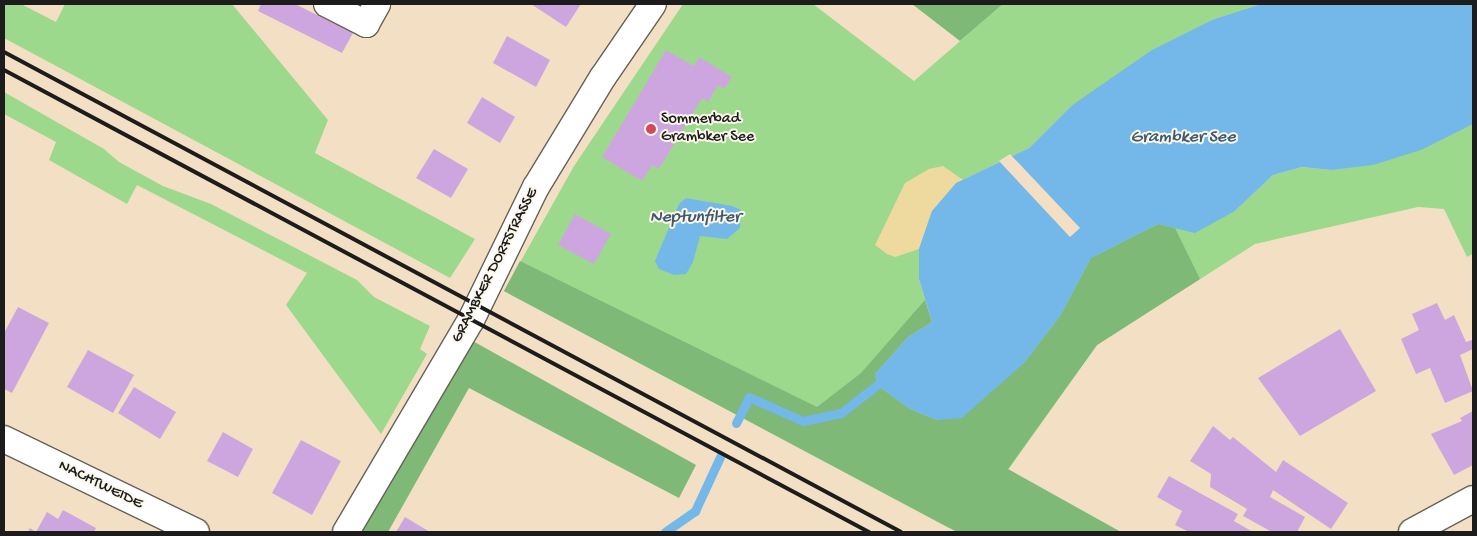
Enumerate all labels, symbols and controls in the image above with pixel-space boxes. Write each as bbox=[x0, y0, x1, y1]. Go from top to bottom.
place label: Sommerbad Grambker See bbox=[661, 110, 754, 148]
marker: Sommerbad Grambker See bbox=[645, 123, 657, 135]
water label: Grambker See bbox=[1131, 127, 1235, 149]
street label: GRAMBKER DORFSTRASSE bbox=[449, 185, 543, 347]
water label: Neptunfilter bbox=[650, 207, 740, 229]
street label: NACHTWEIDE bbox=[55, 457, 145, 515]

